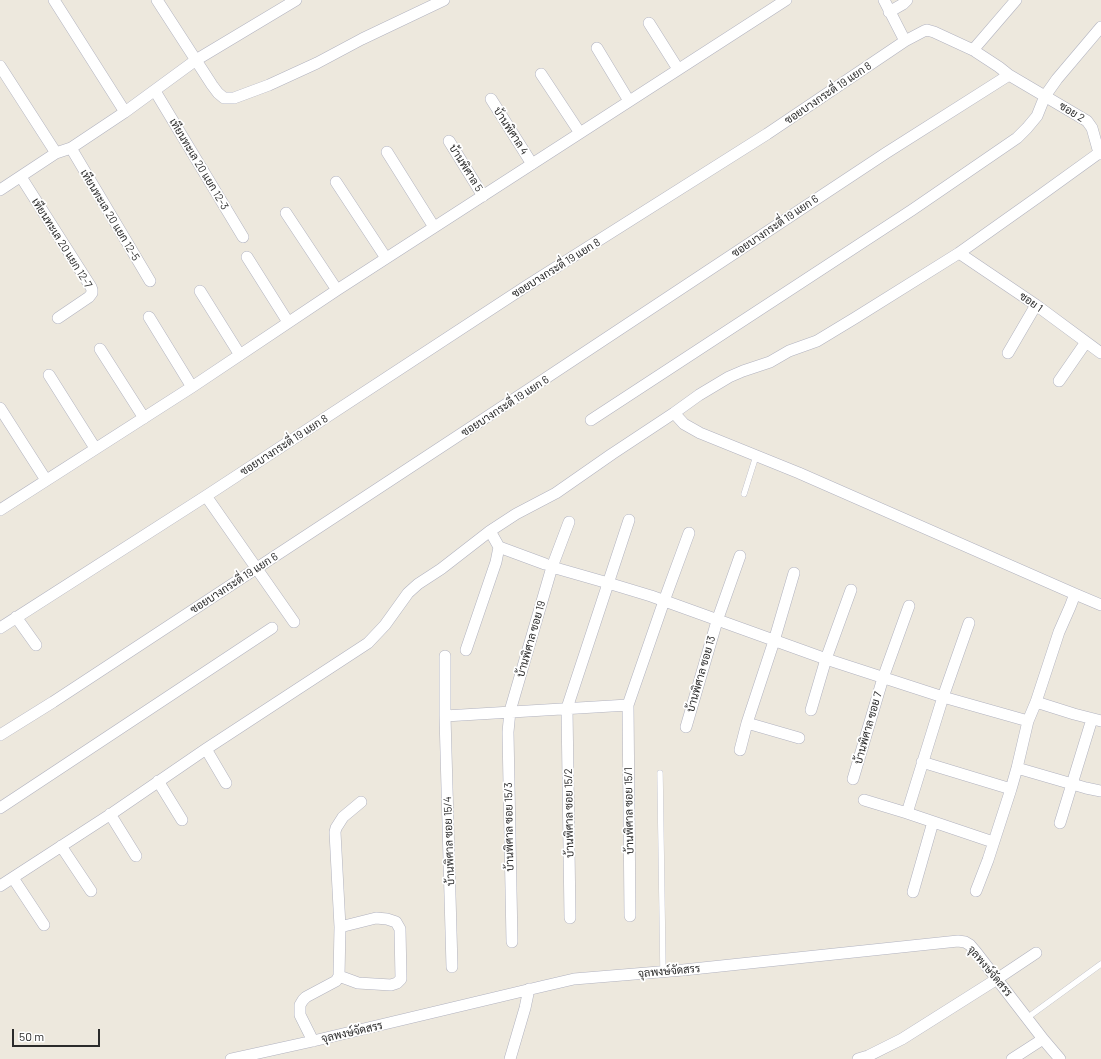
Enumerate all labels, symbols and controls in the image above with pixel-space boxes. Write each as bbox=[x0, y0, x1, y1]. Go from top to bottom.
street label: ซอยบางกระดี่ 19 แยก 8 bbox=[782, 59, 874, 127]
street label: ซอย 2 bbox=[1057, 99, 1087, 125]
street label: บ้านพิศาล 4 bbox=[491, 105, 531, 157]
street label: เทียนทะเล 20 แยก 12-3 bbox=[166, 116, 232, 212]
street label: บ้านพิศาล 5 bbox=[446, 142, 486, 194]
street label: เทียนทะเล 20 แยก 12-5 bbox=[77, 167, 143, 263]
street label: ซอยบางกระดี่ 19 แยก 6 bbox=[729, 192, 821, 260]
street label: เทียนทะเล 20 แยก 12-7 bbox=[29, 196, 95, 290]
street label: ซอยบางกระดี่ 19 แยก 8 bbox=[509, 235, 603, 301]
street label: ซอย 1 bbox=[1017, 289, 1045, 315]
street label: ซอยบางกระดี่ 19 แยก 6 bbox=[459, 373, 551, 439]
street label: ซอยบางกระดี่ 19 แยก 8 bbox=[238, 412, 330, 478]
street label: ซอยบางกระดี่ 19 แยก 6 bbox=[188, 550, 280, 616]
street label: บ้านพิศาล ซอย 19 bbox=[514, 599, 548, 679]
street label: บ้านพิศาล ซอย 13 bbox=[684, 634, 718, 714]
street label: บ้านพิศาล ซอย 7 bbox=[851, 690, 885, 766]
street label: บ้านพิศาล ซอย 15/1 bbox=[622, 767, 636, 855]
street label: บ้านพิศาล ซอย 15/2 bbox=[562, 768, 576, 858]
street label: บ้านพิศาล ซอย 15/3 bbox=[502, 782, 516, 872]
street label: บ้านพิศาล ซอย 15/4 bbox=[441, 796, 457, 886]
street label: จุลพงษ์จัดสรร bbox=[965, 943, 1015, 999]
street label: จุลพงษ์จัดสรร bbox=[637, 962, 701, 980]
street label: จุลพงษ์จัดสรร bbox=[320, 1019, 384, 1045]
scale bar bbox=[14, 1021, 102, 1047]
text: 50 m bbox=[19, 1029, 44, 1043]

